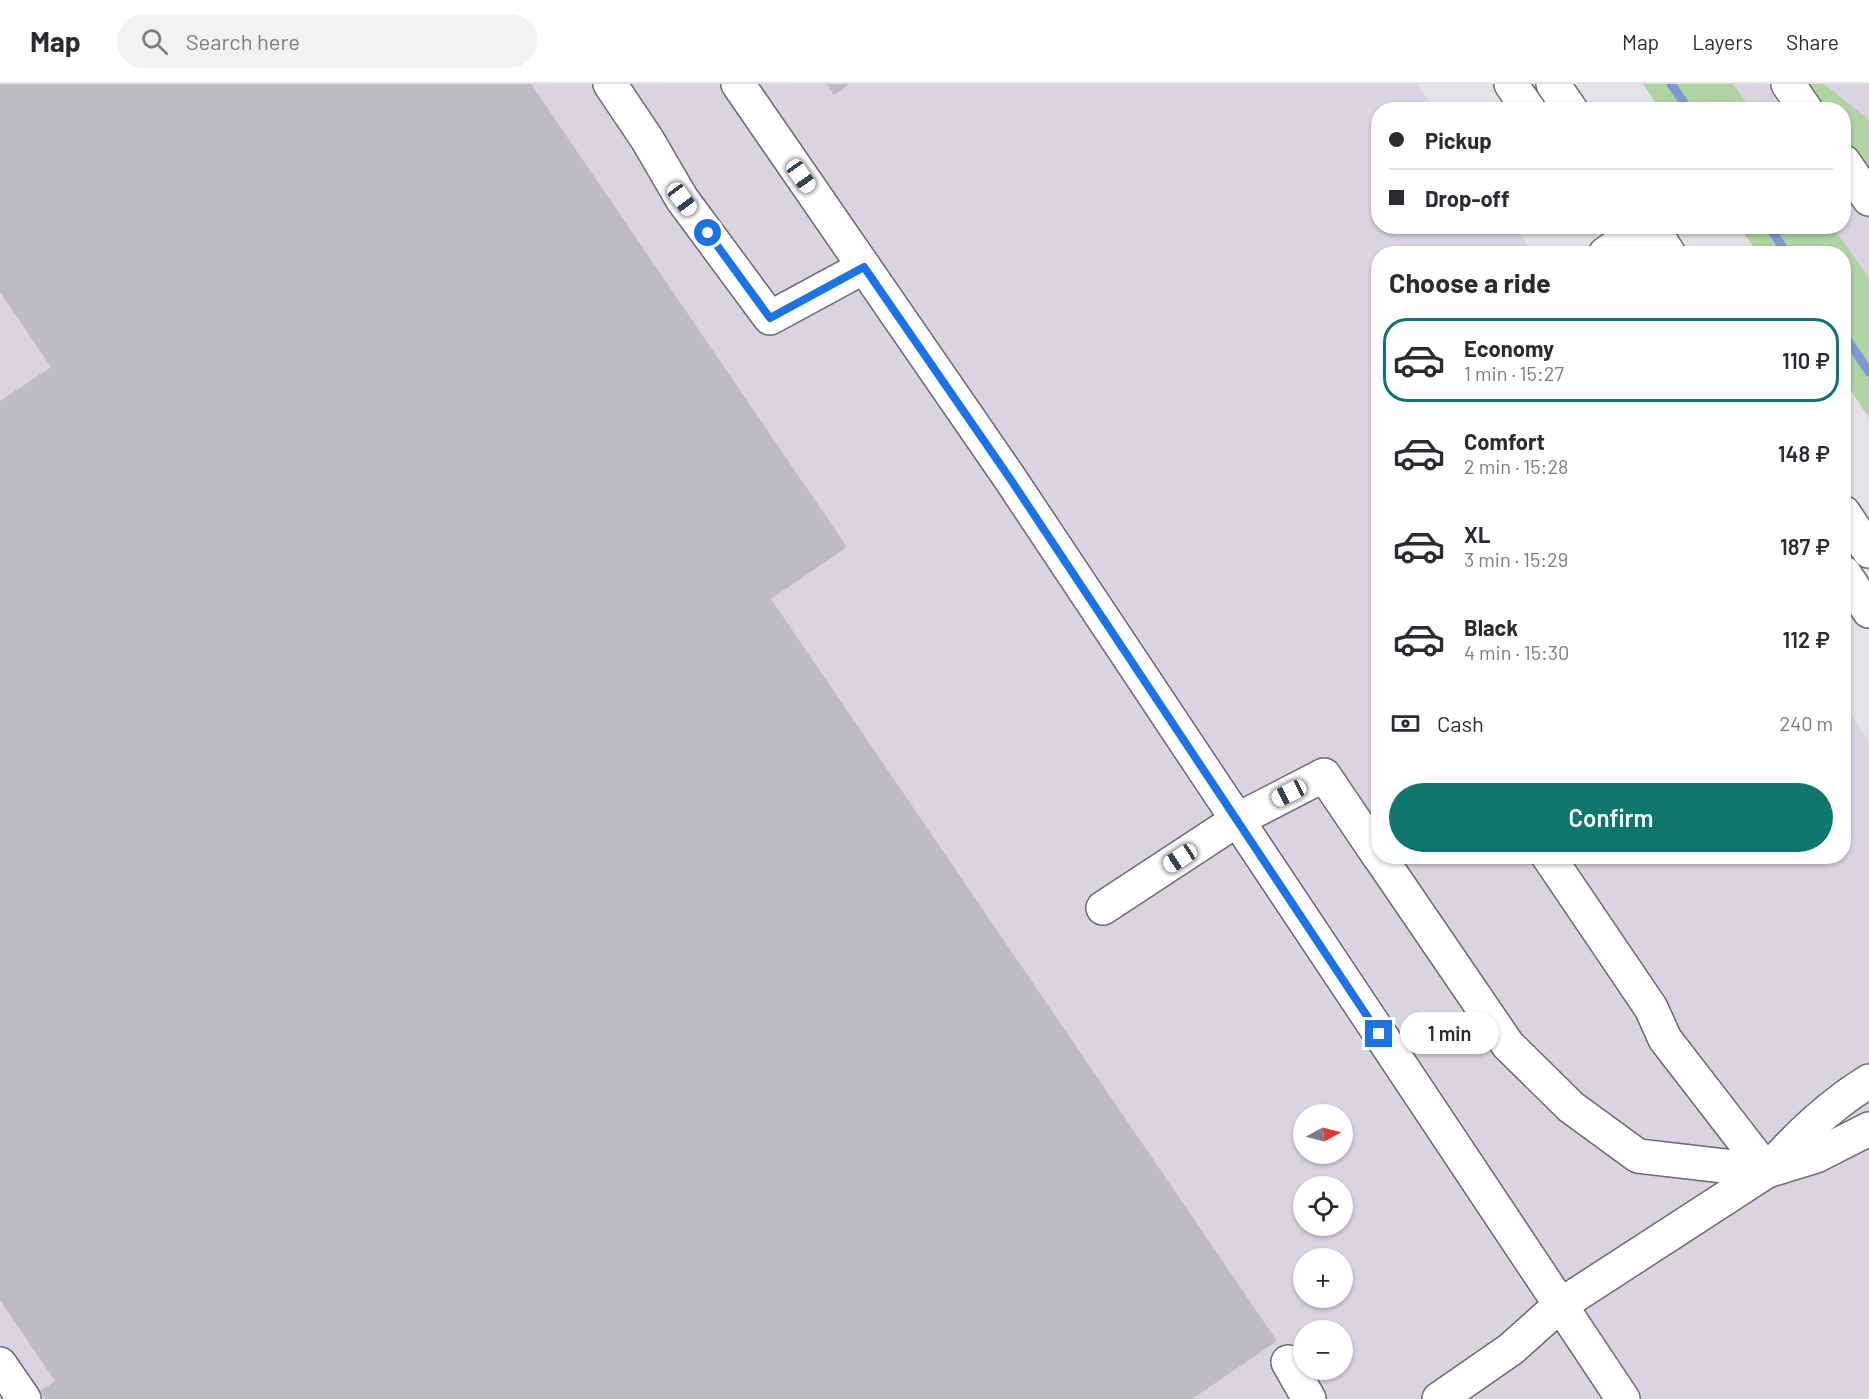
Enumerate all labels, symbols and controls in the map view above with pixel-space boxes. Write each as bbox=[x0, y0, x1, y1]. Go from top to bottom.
search box bbox=[117, 14, 537, 68]
text: Map bbox=[30, 24, 81, 58]
icon: search bbox=[138, 25, 171, 58]
text: Search here bbox=[186, 28, 300, 54]
text: Map bbox=[1622, 29, 1659, 54]
text: Layers bbox=[1692, 29, 1753, 54]
text: Share bbox=[1786, 29, 1839, 54]
text: Pickup bbox=[1425, 127, 1492, 153]
car bbox=[783, 156, 819, 196]
car bbox=[664, 179, 700, 219]
text: Drop-off bbox=[1425, 185, 1509, 211]
route start bbox=[694, 219, 721, 246]
text: Choose a ride bbox=[1389, 266, 1551, 298]
icon: car bbox=[1392, 333, 1446, 387]
text: Economy bbox=[1464, 335, 1554, 361]
text: 110 ₽ bbox=[1782, 347, 1830, 373]
text: 1 min · 15:27 bbox=[1464, 361, 1564, 385]
icon: car bbox=[1392, 426, 1446, 480]
text: Comfort bbox=[1464, 428, 1545, 454]
text: 148 ₽ bbox=[1778, 440, 1830, 466]
text: 2 min · 15:28 bbox=[1464, 454, 1569, 478]
icon: car bbox=[1392, 519, 1446, 573]
text: XL bbox=[1464, 521, 1490, 547]
text: 187 ₽ bbox=[1780, 533, 1830, 559]
text: 3 min · 15:29 bbox=[1464, 547, 1568, 571]
icon: car bbox=[1392, 612, 1446, 666]
text: Black bbox=[1464, 614, 1518, 640]
text: 112 ₽ bbox=[1782, 626, 1830, 652]
text: 4 min · 15:30 bbox=[1464, 640, 1569, 664]
icon: cash bbox=[1389, 707, 1422, 740]
text: Cash bbox=[1437, 710, 1484, 736]
text: 240 m bbox=[1779, 711, 1833, 735]
car bbox=[1269, 777, 1309, 809]
button: Confirm bbox=[1389, 783, 1833, 852]
car bbox=[1160, 841, 1200, 875]
callout: 1 min bbox=[1400, 1013, 1499, 1055]
route end bbox=[1365, 1020, 1392, 1047]
text: 1 min bbox=[1428, 1021, 1471, 1045]
north arrow bbox=[1293, 1104, 1353, 1164]
map controls bbox=[1293, 1104, 1353, 1380]
button: locate bbox=[1293, 1176, 1353, 1236]
button: + bbox=[1293, 1248, 1353, 1308]
button: − bbox=[1293, 1320, 1353, 1380]

